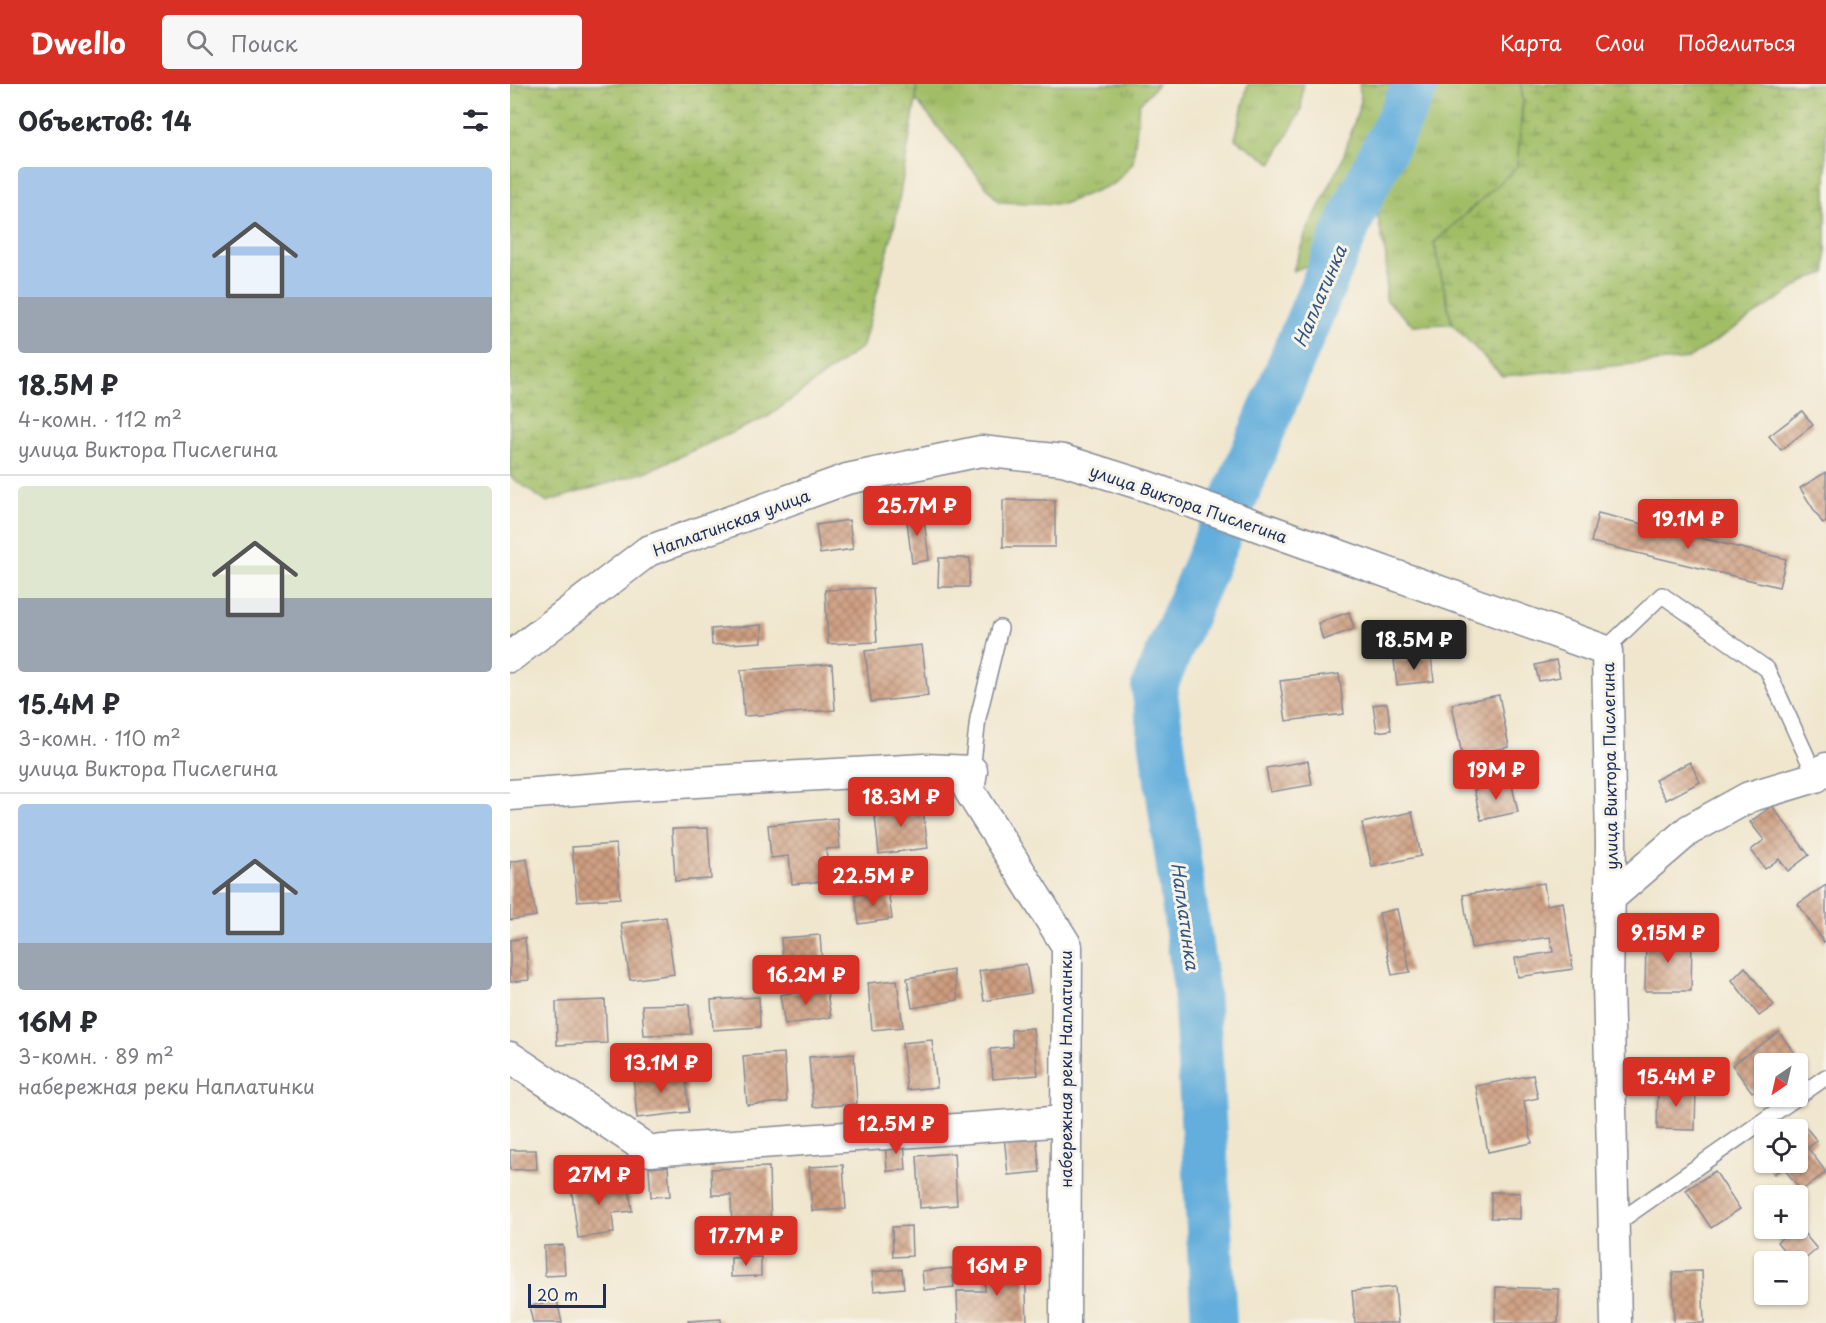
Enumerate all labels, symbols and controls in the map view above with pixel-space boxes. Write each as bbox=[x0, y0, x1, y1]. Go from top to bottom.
search box bbox=[162, 15, 582, 69]
text: Dwello bbox=[30, 21, 126, 64]
icon: search bbox=[183, 26, 216, 59]
text: Поиск bbox=[231, 26, 298, 59]
text: Карта bbox=[1500, 26, 1562, 58]
text: Слои bbox=[1595, 26, 1645, 58]
text: Поделиться bbox=[1678, 26, 1796, 58]
text: Объектов: 14 bbox=[18, 101, 192, 140]
icon: filters bbox=[459, 104, 492, 137]
icon: home bbox=[201, 206, 309, 314]
water label: Наплатинка bbox=[1285, 240, 1353, 351]
text: 18.5M ₽ bbox=[18, 365, 118, 404]
text: 4-комн. · 112 m² bbox=[18, 404, 182, 434]
text: улица Виктора Пислегина bbox=[18, 434, 277, 464]
street label: улица Виктора Пислегина bbox=[1087, 458, 1291, 548]
street label: Наплатинская улица bbox=[649, 482, 813, 562]
pin: 25.7M ₽ bbox=[862, 486, 972, 537]
text: 25.7M ₽ bbox=[877, 490, 957, 520]
pin: 19.1M ₽ bbox=[1633, 499, 1743, 550]
text: 19.1M ₽ bbox=[1652, 503, 1724, 533]
icon: home bbox=[201, 525, 309, 633]
pin: 18.5M ₽ bbox=[1359, 620, 1469, 671]
text: 18.5M ₽ bbox=[1375, 624, 1453, 654]
street label: улица Виктора Пислегина bbox=[1595, 662, 1623, 870]
text: 15.4M ₽ bbox=[18, 684, 120, 723]
text: 3-комн. · 110 m² bbox=[18, 723, 181, 753]
pin: 19M ₽ bbox=[1454, 750, 1538, 801]
text: улица Виктора Пислегина bbox=[18, 753, 277, 783]
text: 19M ₽ bbox=[1467, 754, 1525, 784]
pin: 18.3M ₽ bbox=[846, 777, 956, 828]
text: 18.3M ₽ bbox=[862, 781, 940, 811]
icon: home bbox=[201, 843, 309, 951]
pin: 22.5M ₽ bbox=[818, 856, 928, 907]
text: 22.5M ₽ bbox=[832, 860, 914, 890]
water label: Наплатинка bbox=[1165, 861, 1207, 972]
pin: 9.15M ₽ bbox=[1613, 913, 1723, 964]
text: 9.15M ₽ bbox=[1631, 917, 1705, 947]
street label: набережная реки Наплатинки bbox=[1053, 950, 1077, 1188]
pin: 16.2M ₽ bbox=[751, 955, 861, 1006]
text: 16.2M ₽ bbox=[766, 959, 846, 989]
text: 16M ₽ bbox=[18, 1002, 97, 1041]
text: 3-комн. · 89 m² bbox=[18, 1041, 174, 1071]
pin: 13.1M ₽ bbox=[606, 1043, 716, 1094]
text: 13.1M ₽ bbox=[624, 1047, 698, 1077]
north arrow bbox=[1754, 1053, 1808, 1107]
map controls bbox=[1754, 1053, 1808, 1305]
pin: 15.4M ₽ bbox=[1621, 1057, 1731, 1108]
text: 15.4M ₽ bbox=[1637, 1061, 1715, 1091]
text: набережная реки Наплатинки bbox=[18, 1071, 315, 1101]
pin: 12.5M ₽ bbox=[841, 1104, 951, 1155]
text: 12.5M ₽ bbox=[857, 1108, 935, 1138]
button: locate bbox=[1754, 1119, 1808, 1173]
pin: 27M ₽ bbox=[557, 1155, 641, 1206]
text: 27M ₽ bbox=[567, 1159, 631, 1189]
button: + bbox=[1754, 1185, 1808, 1239]
pin: 17.7M ₽ bbox=[691, 1216, 801, 1267]
text: 17.7M ₽ bbox=[708, 1220, 784, 1250]
pin: 16M ₽ bbox=[955, 1246, 1039, 1297]
text: 16M ₽ bbox=[966, 1250, 1028, 1280]
button: − bbox=[1754, 1251, 1808, 1305]
scale bar bbox=[528, 1281, 606, 1308]
text: 20 m bbox=[537, 1282, 578, 1306]

